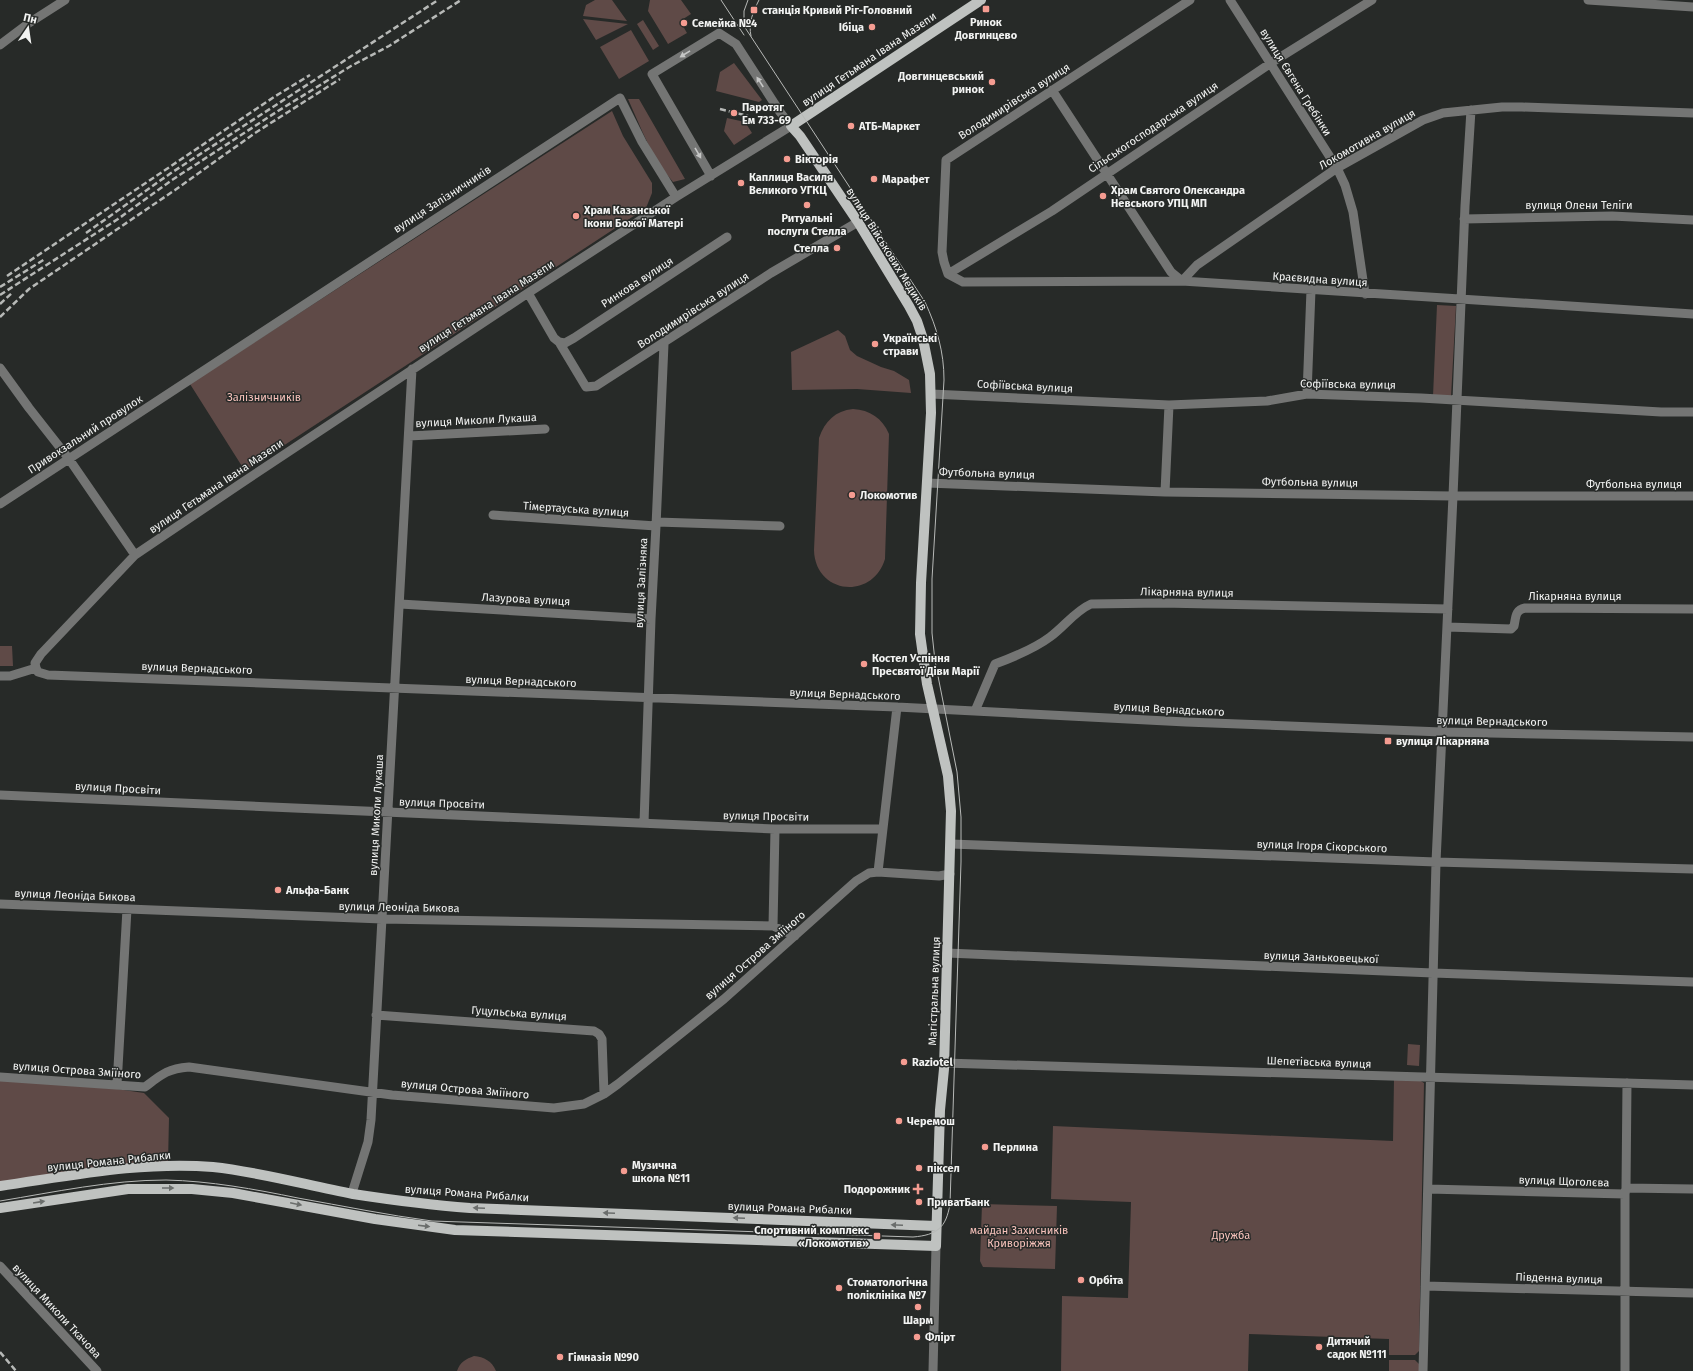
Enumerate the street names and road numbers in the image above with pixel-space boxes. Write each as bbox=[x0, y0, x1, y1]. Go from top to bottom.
street label: вулиця Гетьмана Івана Мазепи bbox=[800, 10, 939, 109]
street label: вулиця Євгена Гребінки bbox=[1257, 26, 1334, 138]
street label: Володимирівська вулиця bbox=[956, 60, 1072, 142]
street label: Сільськогосподарська вулиця bbox=[1086, 79, 1221, 176]
street label: Локомотивна вулиця bbox=[1317, 107, 1418, 172]
street label: вулиця Залізничників bbox=[391, 163, 493, 236]
street label: вулиця Військових Медиків bbox=[843, 185, 930, 313]
street label: вулиця Олени Теліги bbox=[1525, 199, 1633, 212]
street label: Ринкова вулиця bbox=[599, 254, 676, 310]
street label: вулиця Гетьмана Івана Мазепи bbox=[416, 258, 557, 355]
street label: Володимирівська вулиця bbox=[635, 269, 751, 351]
street label: Краєвидна вулиця bbox=[1272, 270, 1368, 289]
street label: Софіївська вулиця bbox=[977, 377, 1073, 396]
street label: Софіївська вулиця bbox=[1300, 377, 1396, 392]
street label: Привокзальний провулок bbox=[25, 392, 145, 476]
street label: вулиця Миколи Лукаша bbox=[415, 411, 537, 430]
street label: вулиця Гетьмана Івана Мазепи bbox=[147, 437, 286, 536]
street label: Футбольна вулиця bbox=[939, 465, 1035, 482]
street label: Футбольна вулиця bbox=[1262, 475, 1358, 490]
street label: Футбольна вулиця bbox=[1586, 478, 1682, 491]
street label: Тімертауська вулиця bbox=[523, 499, 629, 520]
street label: вулиця Залізняка bbox=[633, 538, 650, 629]
street label: Лікарняна вулиця bbox=[1140, 585, 1234, 600]
street label: Лікарняна вулиця bbox=[1528, 590, 1622, 603]
street label: Лазурова вулиця bbox=[481, 591, 571, 608]
street label: вулиця Вернадського bbox=[141, 660, 253, 677]
street label: вулиця Вернадського bbox=[465, 673, 577, 690]
street label: вулиця Вернадського bbox=[789, 686, 901, 703]
street label: вулиця Вернадського bbox=[1113, 700, 1225, 719]
street label: вулиця Вернадського bbox=[1436, 714, 1548, 729]
street label: вулиця Миколи Лукаша bbox=[367, 754, 386, 876]
street label: вулиця Просвіти bbox=[75, 780, 161, 797]
street label: вулиця Просвіти bbox=[399, 795, 485, 811]
street label: вулиця Просвіти bbox=[723, 809, 809, 824]
street label: вулиця Ігоря Сікорського bbox=[1256, 838, 1388, 855]
street label: вулиця Леоніда Бикова bbox=[14, 887, 136, 904]
street label: вулиця Леоніда Бикова bbox=[338, 900, 460, 915]
street label: вулиця Острова Зміїного bbox=[702, 908, 808, 1003]
street label: Магістральна вулиця bbox=[926, 936, 943, 1046]
street label: вулиця Заньковецької bbox=[1263, 949, 1380, 966]
street label: Гуцульська вулиця bbox=[471, 1004, 567, 1023]
street label: Шепетівська вулиця bbox=[1266, 1054, 1372, 1071]
street label: вулиця Острова Зміїного bbox=[12, 1060, 142, 1081]
street label: вулиця Острова Зміїного bbox=[400, 1077, 530, 1102]
street label: вулиця Романа Рибалки bbox=[46, 1149, 172, 1174]
street label: вулиця Щоголєва bbox=[1518, 1173, 1610, 1190]
street label: вулиця Романа Рибалки bbox=[404, 1183, 530, 1204]
street label: вулиця Романа Рибалки bbox=[727, 1200, 852, 1217]
street label: вулиця Миколи Ткачова bbox=[10, 1262, 104, 1361]
street label: Південна вулиця bbox=[1515, 1270, 1603, 1287]

